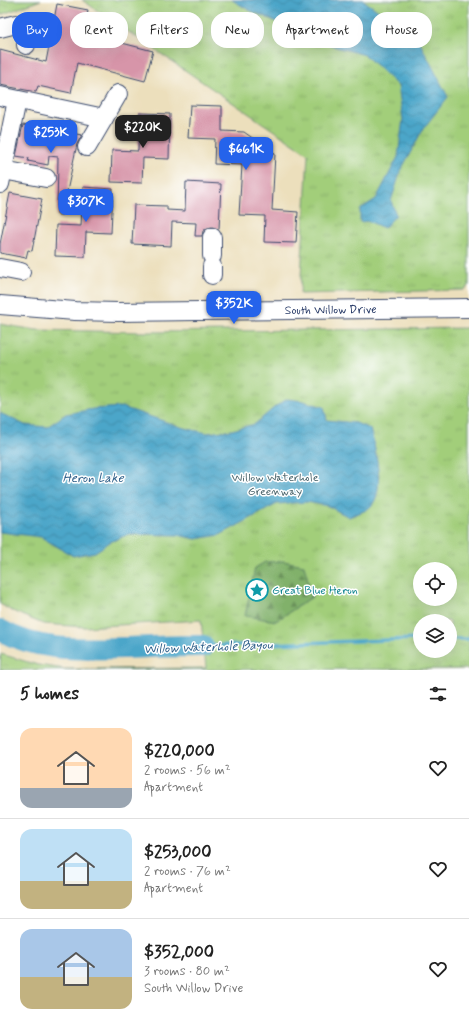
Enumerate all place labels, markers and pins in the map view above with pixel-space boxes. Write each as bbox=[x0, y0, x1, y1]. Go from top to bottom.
pin: $220K bbox=[115, 115, 171, 149]
pin: $253K bbox=[23, 120, 79, 154]
pin: $661K bbox=[218, 137, 274, 171]
pin: $307K bbox=[58, 189, 114, 223]
pin: $352K bbox=[206, 291, 262, 325]
place icon: Great Blue Heron bbox=[244, 577, 270, 603]
place label: Great Blue Heron bbox=[272, 583, 358, 599]

